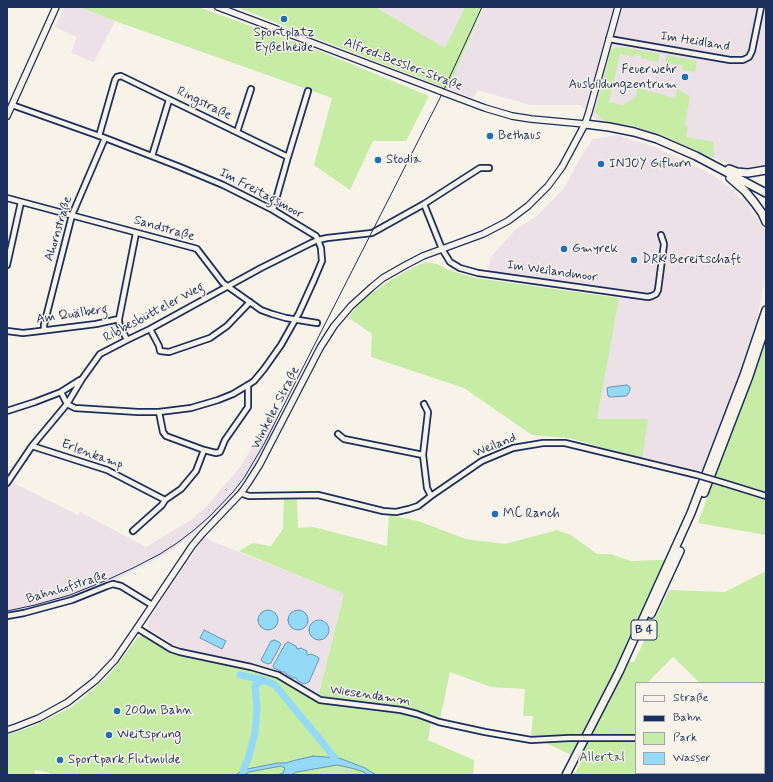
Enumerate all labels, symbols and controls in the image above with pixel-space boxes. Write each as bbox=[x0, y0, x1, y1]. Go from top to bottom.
marker: Sportplatz Eyßelheide bbox=[279, 14, 289, 24]
place label: Sportplatz Eyßelheide bbox=[253, 25, 315, 56]
street label: Im Heidland bbox=[659, 29, 731, 55]
street label: Alfred-Bessler-Straße bbox=[342, 35, 464, 95]
place label: Feuerwehr Ausbildungzentrum bbox=[569, 62, 677, 93]
marker: Feuerwehr Ausbildungzentrum bbox=[680, 72, 690, 82]
street label: Ringstraße bbox=[174, 84, 234, 124]
place label: Bethaus bbox=[498, 128, 541, 144]
marker: Bethaus bbox=[485, 131, 495, 141]
place label: Stodia bbox=[386, 152, 421, 168]
marker: Stodia bbox=[373, 155, 383, 165]
place label: INJOY Gifhorn bbox=[609, 156, 691, 172]
marker: INJOY Gifhorn bbox=[596, 159, 606, 169]
street label: Im Freitagsmoor bbox=[216, 165, 306, 223]
street label: Ahornstraße bbox=[42, 195, 76, 263]
street label: Sandstraße bbox=[132, 213, 196, 245]
place label: Gmyrek bbox=[572, 241, 618, 257]
marker: Gmyrek bbox=[559, 244, 569, 254]
place label: DRK Bereitschaft bbox=[642, 252, 741, 268]
marker: DRK Bereitschaft bbox=[629, 255, 639, 265]
street label: Im Weilandmoor bbox=[506, 258, 598, 286]
street label: Ribbesbütteler Weg bbox=[101, 280, 207, 346]
street label: Am Quälberg bbox=[35, 302, 109, 328]
street label: Winkeler Straße bbox=[248, 364, 304, 452]
street label: Weiland bbox=[471, 430, 519, 462]
street label: Erlenkamp bbox=[59, 437, 125, 473]
place label: MC Ranch bbox=[503, 506, 560, 522]
marker: MC Ranch bbox=[490, 509, 500, 519]
street label: Bahnhofstraße bbox=[25, 568, 109, 608]
road number: B 4 bbox=[631, 620, 657, 640]
legend bbox=[635, 682, 765, 774]
street label: Wiesendamm bbox=[329, 683, 411, 709]
text: Straße bbox=[673, 690, 708, 706]
place label: 200m Bahn bbox=[125, 703, 192, 719]
marker: 200m Bahn bbox=[112, 706, 122, 716]
text: Bahn bbox=[673, 710, 702, 726]
place label: Weitsprung bbox=[117, 727, 181, 743]
marker: Weitsprung bbox=[104, 730, 114, 740]
text: Park bbox=[673, 730, 697, 746]
park label: Allertal bbox=[579, 750, 625, 766]
text: Wasser bbox=[673, 750, 711, 766]
place label: Sportpark Flutmulde bbox=[68, 752, 181, 768]
marker: Sportpark Flutmulde bbox=[55, 755, 65, 765]

